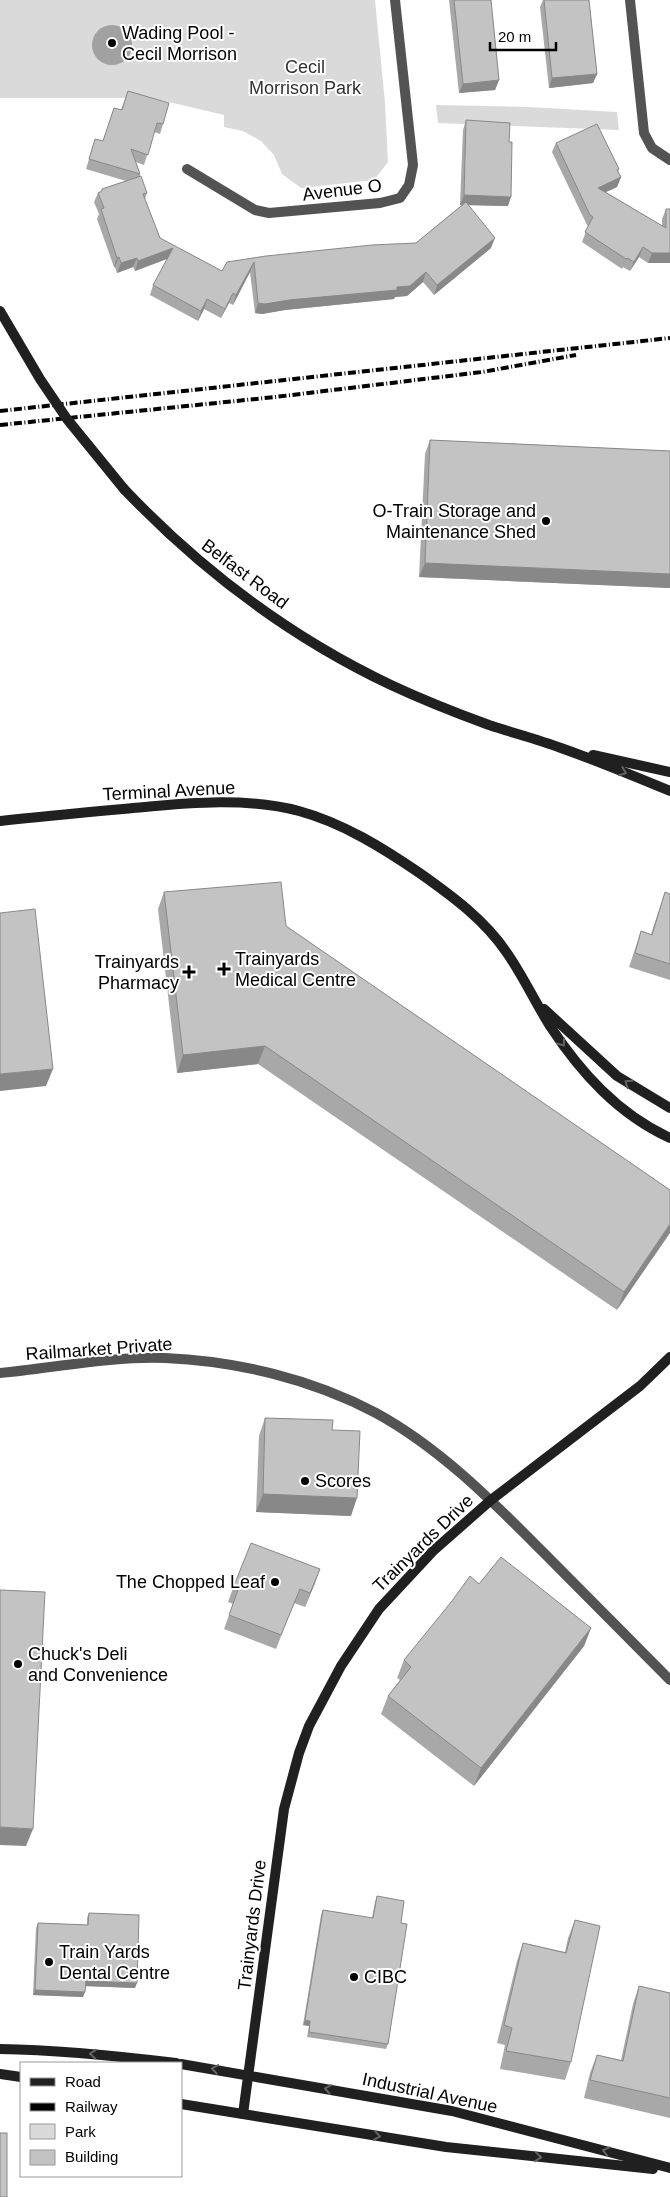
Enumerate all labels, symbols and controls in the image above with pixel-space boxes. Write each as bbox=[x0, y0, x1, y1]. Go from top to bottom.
scale bar bbox=[490, 20, 556, 52]
place label: Wading Pool - Cecil Morrison bbox=[122, 23, 237, 64]
text: 20 m bbox=[498, 28, 531, 45]
marker: Wading Pool - Cecil Morrison bbox=[106, 37, 118, 49]
park label: Cecil Morrison Park bbox=[249, 57, 362, 98]
street label: Avenue O bbox=[301, 175, 383, 205]
place label: O-Train Storage and Maintenance Shed bbox=[373, 501, 536, 542]
marker: O-Train Storage and Maintenance Shed bbox=[540, 515, 552, 527]
street label: Belfast Road bbox=[198, 535, 292, 613]
one-way arrow bbox=[618, 766, 627, 776]
street label: Terminal Avenue bbox=[102, 778, 236, 804]
place label: Trainyards Medical Centre bbox=[235, 949, 356, 990]
place label: Trainyards Pharmacy bbox=[95, 952, 179, 993]
marker: Trainyards Medical Centre bbox=[217, 962, 231, 976]
marker: Trainyards Pharmacy bbox=[183, 966, 195, 978]
one-way arrow bbox=[556, 1037, 565, 1046]
one-way arrow bbox=[624, 1080, 634, 1089]
street label: Railmarket Private bbox=[25, 1334, 173, 1364]
place label: Scores bbox=[315, 1471, 371, 1491]
marker: Scores bbox=[299, 1475, 311, 1487]
street label: Trainyards Drive bbox=[369, 1490, 477, 1596]
place label: The Chopped Leaf bbox=[116, 1572, 266, 1592]
marker: The Chopped Leaf bbox=[269, 1576, 281, 1588]
place label: Chuck's Deli and Convenience bbox=[28, 1644, 168, 1685]
marker: Chuck's Deli and Convenience bbox=[12, 1658, 24, 1670]
street label: Trainyards Drive bbox=[234, 1859, 270, 1991]
place label: Train Yards Dental Centre bbox=[59, 1942, 170, 1983]
marker: Train Yards Dental Centre bbox=[43, 1956, 55, 1968]
place label: CIBC bbox=[364, 1967, 407, 1987]
marker: CIBC bbox=[348, 1971, 360, 1983]
one-way arrow bbox=[89, 2048, 97, 2059]
legend bbox=[20, 2062, 182, 2177]
one-way arrow bbox=[211, 2065, 220, 2075]
street label: Industrial Avenue bbox=[361, 2069, 499, 2117]
text: Road bbox=[65, 2073, 101, 2090]
one-way arrow bbox=[324, 2084, 332, 2094]
text: Railway bbox=[65, 2098, 118, 2115]
text: Park bbox=[65, 2123, 96, 2140]
one-way arrow bbox=[373, 2130, 382, 2140]
one-way arrow bbox=[601, 2146, 610, 2157]
text: Building bbox=[65, 2148, 118, 2165]
one-way arrow bbox=[535, 2151, 543, 2162]

